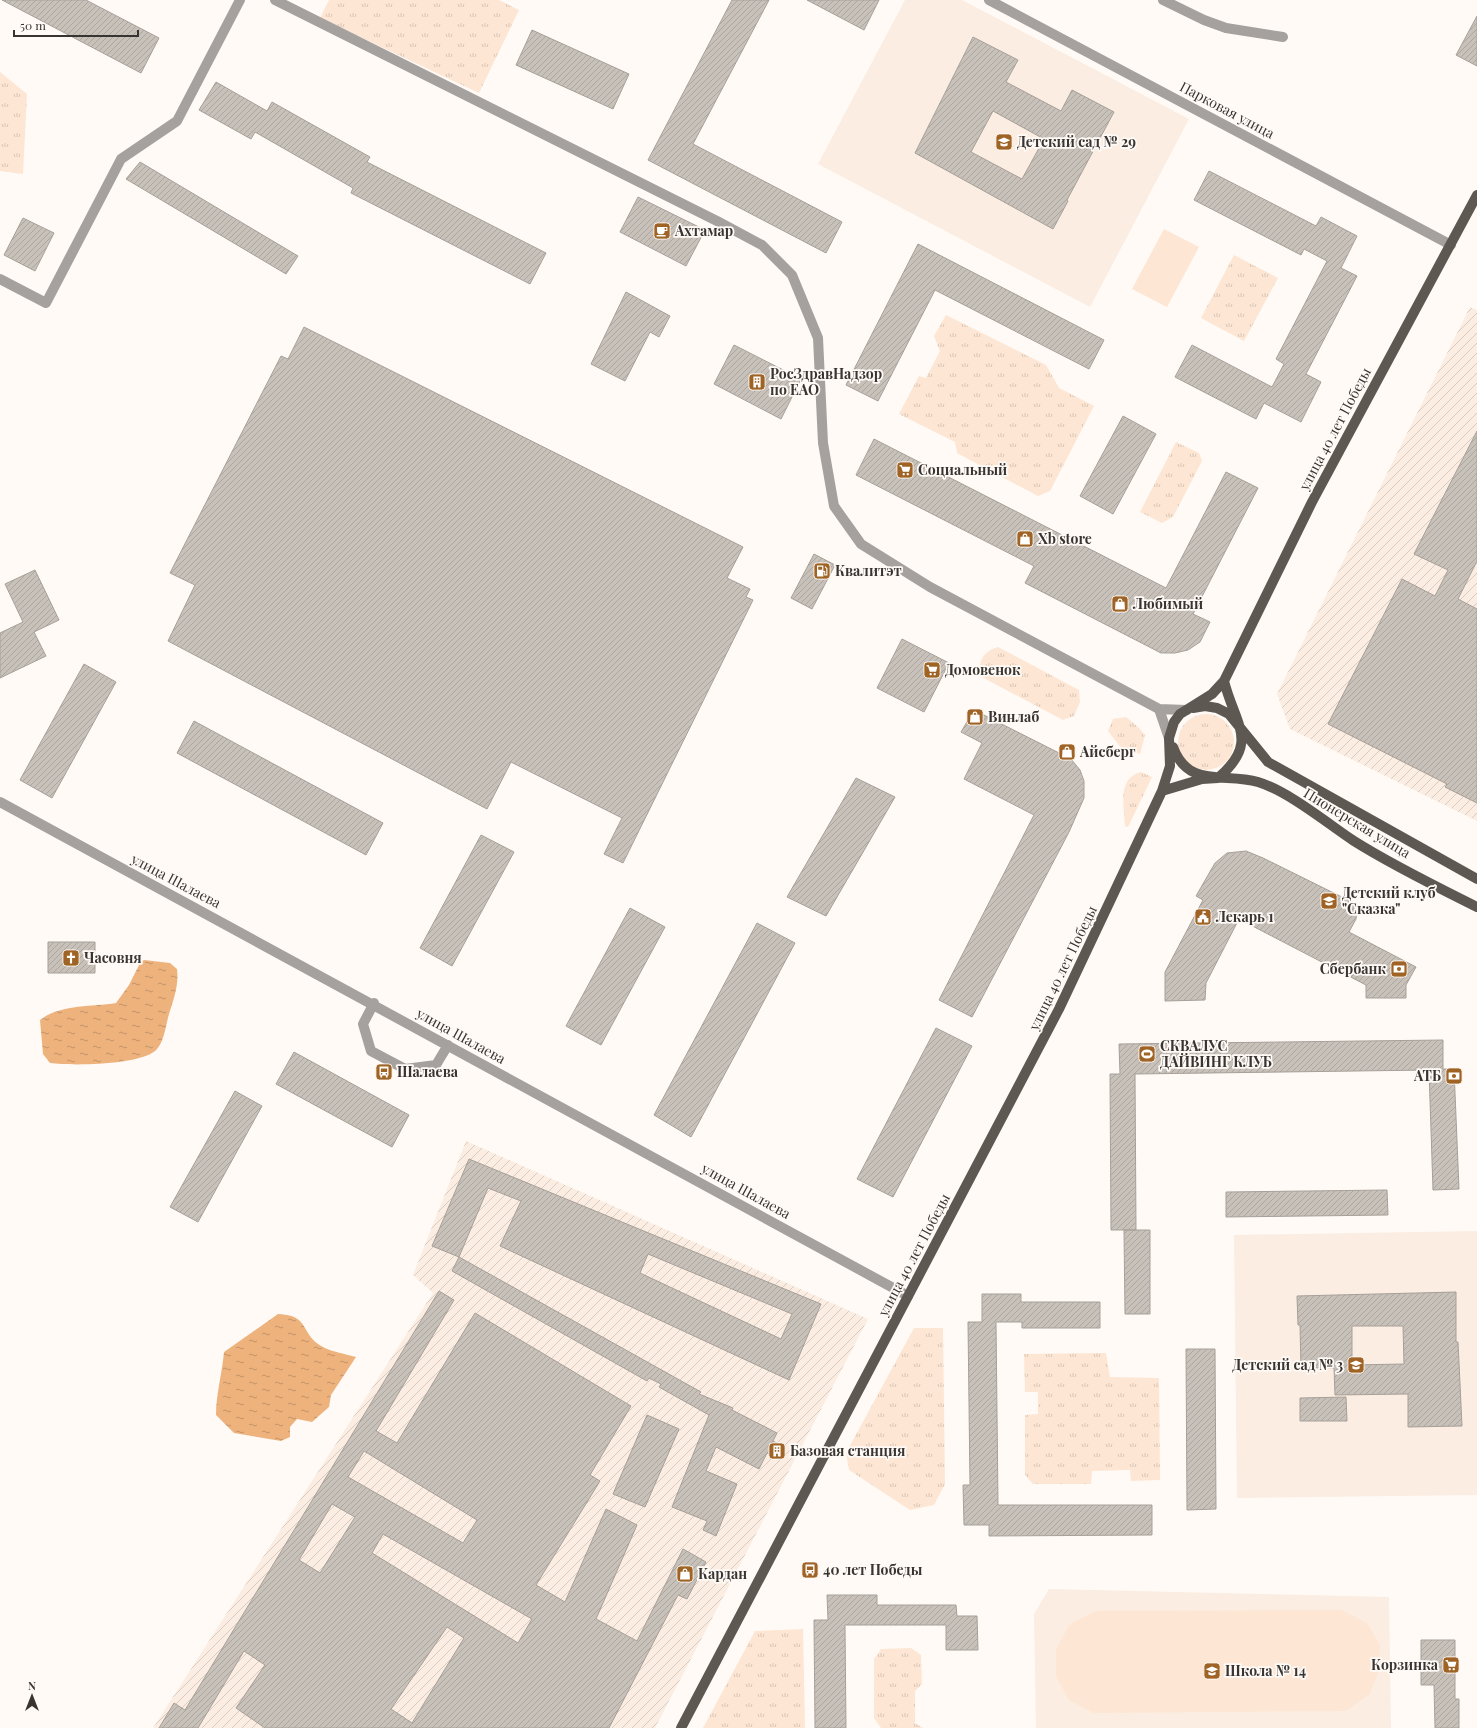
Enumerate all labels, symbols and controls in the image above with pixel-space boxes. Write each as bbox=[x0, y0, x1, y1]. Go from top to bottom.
scale bar bbox=[14, 12, 138, 38]
text: 50 m bbox=[20, 17, 46, 33]
street label: Парковая улица bbox=[1177, 77, 1278, 142]
school or university icon: Детский сад № 29 bbox=[994, 132, 1014, 152]
place label: Детский сад № 29 bbox=[1017, 132, 1136, 151]
cafe icon: Ахтамар bbox=[652, 221, 672, 241]
place label: Ахтамар bbox=[674, 221, 733, 240]
place label: РосЗдравНадзор по ЕАО bbox=[770, 364, 882, 399]
street label: улица 40 лет Победы bbox=[1294, 364, 1375, 494]
building icon: РосЗдравНадзор по ЕАО bbox=[747, 372, 767, 392]
supermarket icon: Социальный bbox=[895, 460, 915, 480]
place label: Социальный bbox=[918, 460, 1007, 479]
shop icon: Xb store bbox=[1015, 529, 1035, 549]
place label: Xb store bbox=[1038, 529, 1092, 548]
fuel station icon: Квалитэт bbox=[812, 561, 832, 581]
place label: Квалитэт bbox=[835, 561, 902, 580]
shop icon: Любимый bbox=[1110, 594, 1130, 614]
place label: Любимый bbox=[1132, 594, 1203, 613]
supermarket icon: Домовенок bbox=[922, 660, 942, 680]
place label: Домовенок bbox=[945, 660, 1021, 679]
shop icon: Винлаб bbox=[965, 707, 985, 727]
place label: Винлаб bbox=[988, 707, 1039, 726]
shop icon: Айсберг bbox=[1057, 742, 1077, 762]
place label: Айсберг bbox=[1079, 742, 1136, 761]
street label: Пионерская улица bbox=[1300, 783, 1414, 862]
street label: улица Шалаева bbox=[127, 848, 224, 912]
place label: Детский клуб "Сказка" bbox=[1342, 883, 1436, 918]
school or university icon: Детский клуб "Сказка" bbox=[1319, 891, 1339, 911]
street label: улица 40 лет Победы bbox=[1024, 902, 1101, 1034]
public building icon: Лекарь 1 bbox=[1193, 907, 1213, 927]
place label: Лекарь 1 bbox=[1215, 907, 1274, 926]
church icon: Часовня bbox=[61, 948, 81, 968]
place label: Часовня bbox=[84, 948, 142, 967]
place label: Сбербанк bbox=[1320, 959, 1386, 978]
bank icon: Сбербанк bbox=[1389, 959, 1409, 979]
street label: улица Шалаева bbox=[413, 1003, 509, 1068]
place label: СКВАЛУС ДАЙВИНГ КЛУБ bbox=[1160, 1036, 1272, 1071]
sports icon: СКВАЛУС ДАЙВИНГ КЛУБ bbox=[1137, 1044, 1157, 1064]
bus stop icon: Шалаева bbox=[374, 1062, 394, 1082]
place label: Шалаева bbox=[397, 1062, 459, 1081]
place label: АТБ bbox=[1413, 1066, 1441, 1085]
bank icon: АТБ bbox=[1444, 1066, 1464, 1086]
street label: улица Шалаева bbox=[698, 1158, 794, 1223]
street label: улица 40 лет Победы bbox=[873, 1190, 954, 1320]
place label: Детский сад № 3 bbox=[1232, 1355, 1343, 1374]
school or university icon: Детский сад № 3 bbox=[1346, 1355, 1366, 1375]
building icon: Базовая станция bbox=[767, 1441, 787, 1461]
place label: Базовая станция bbox=[790, 1441, 905, 1460]
bus stop icon: 40 лет Победы bbox=[800, 1560, 820, 1580]
place label: 40 лет Победы bbox=[823, 1560, 923, 1579]
shop icon: Кардан bbox=[675, 1564, 695, 1584]
place label: Кардан bbox=[698, 1564, 747, 1583]
place label: Корзинка bbox=[1371, 1655, 1439, 1674]
supermarket icon: Корзинка bbox=[1441, 1655, 1461, 1675]
school or university icon: Школа № 14 bbox=[1202, 1661, 1222, 1681]
place label: Школа № 14 bbox=[1225, 1661, 1306, 1680]
north arrow bbox=[12, 1676, 52, 1716]
text: N bbox=[28, 1678, 36, 1693]

